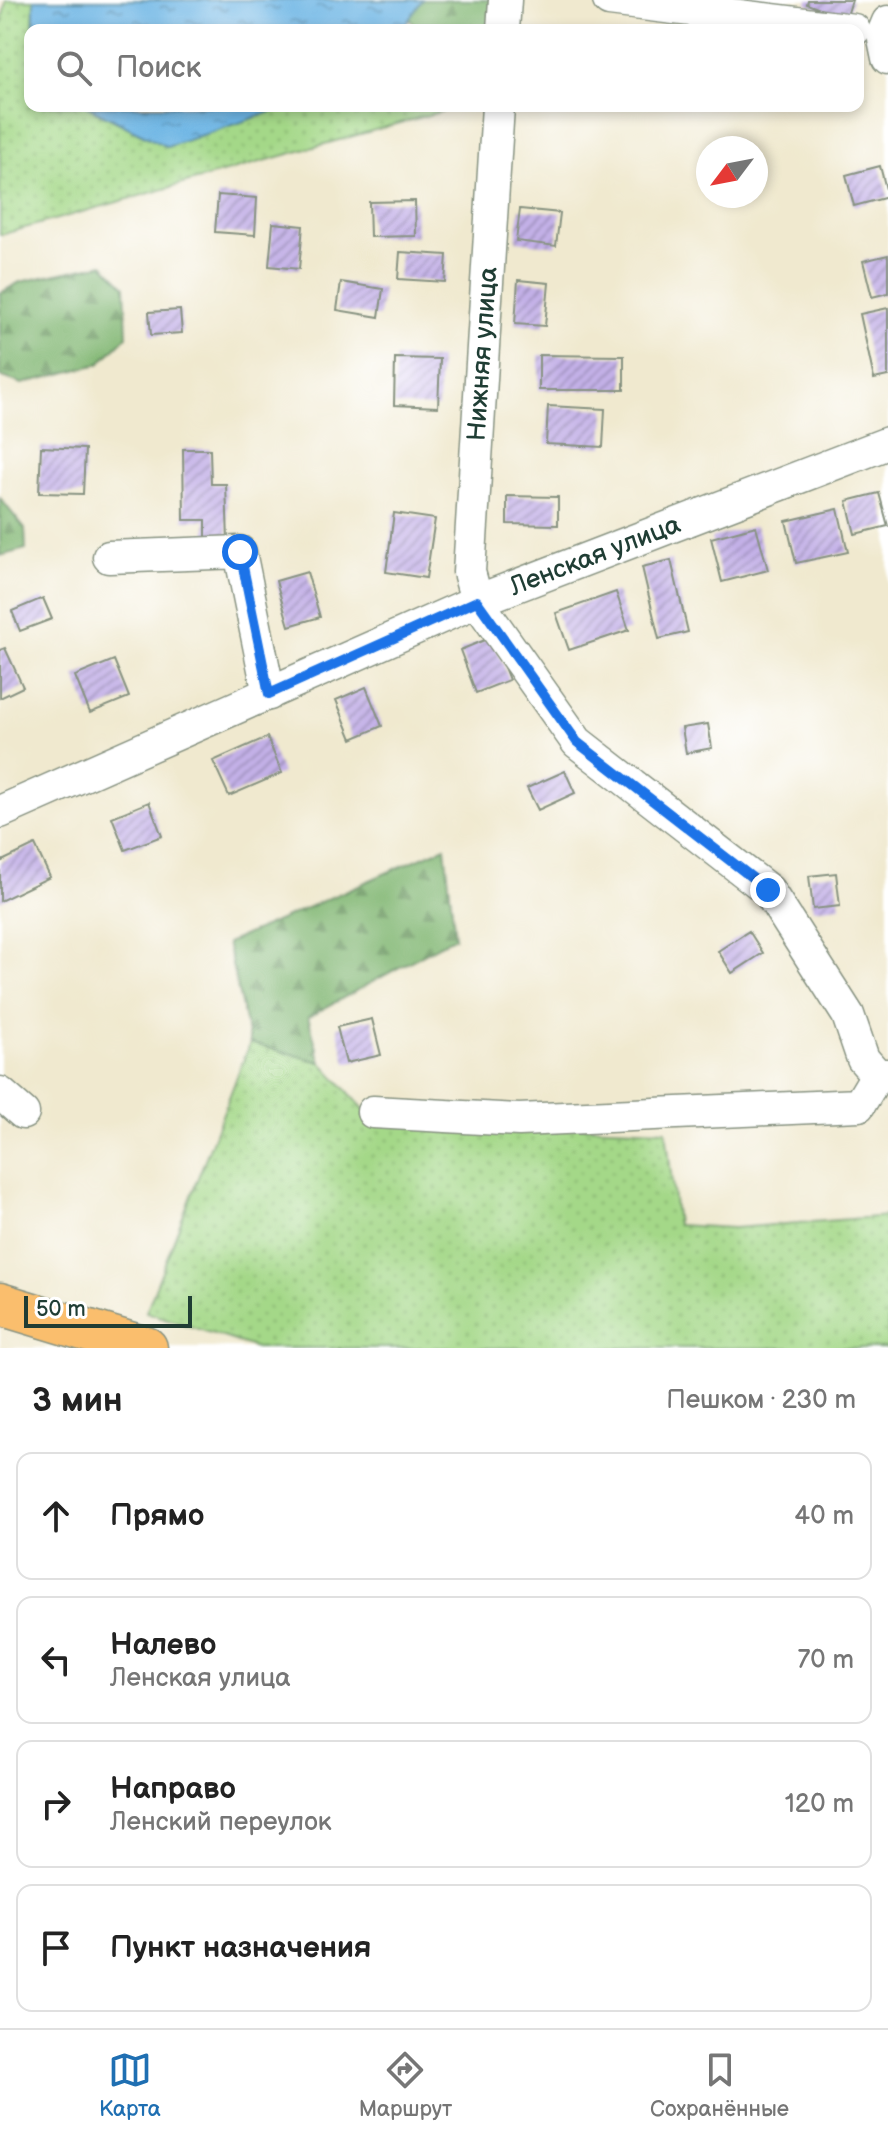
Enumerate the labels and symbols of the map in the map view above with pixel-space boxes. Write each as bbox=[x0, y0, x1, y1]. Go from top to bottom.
north arrow bbox=[696, 136, 768, 208]
street label: Нижняя улица bbox=[461, 266, 505, 442]
street label: Ленская улица bbox=[504, 509, 685, 603]
route start bbox=[222, 534, 258, 570]
route end bbox=[750, 872, 786, 908]
scale bar bbox=[24, 1292, 192, 1328]

